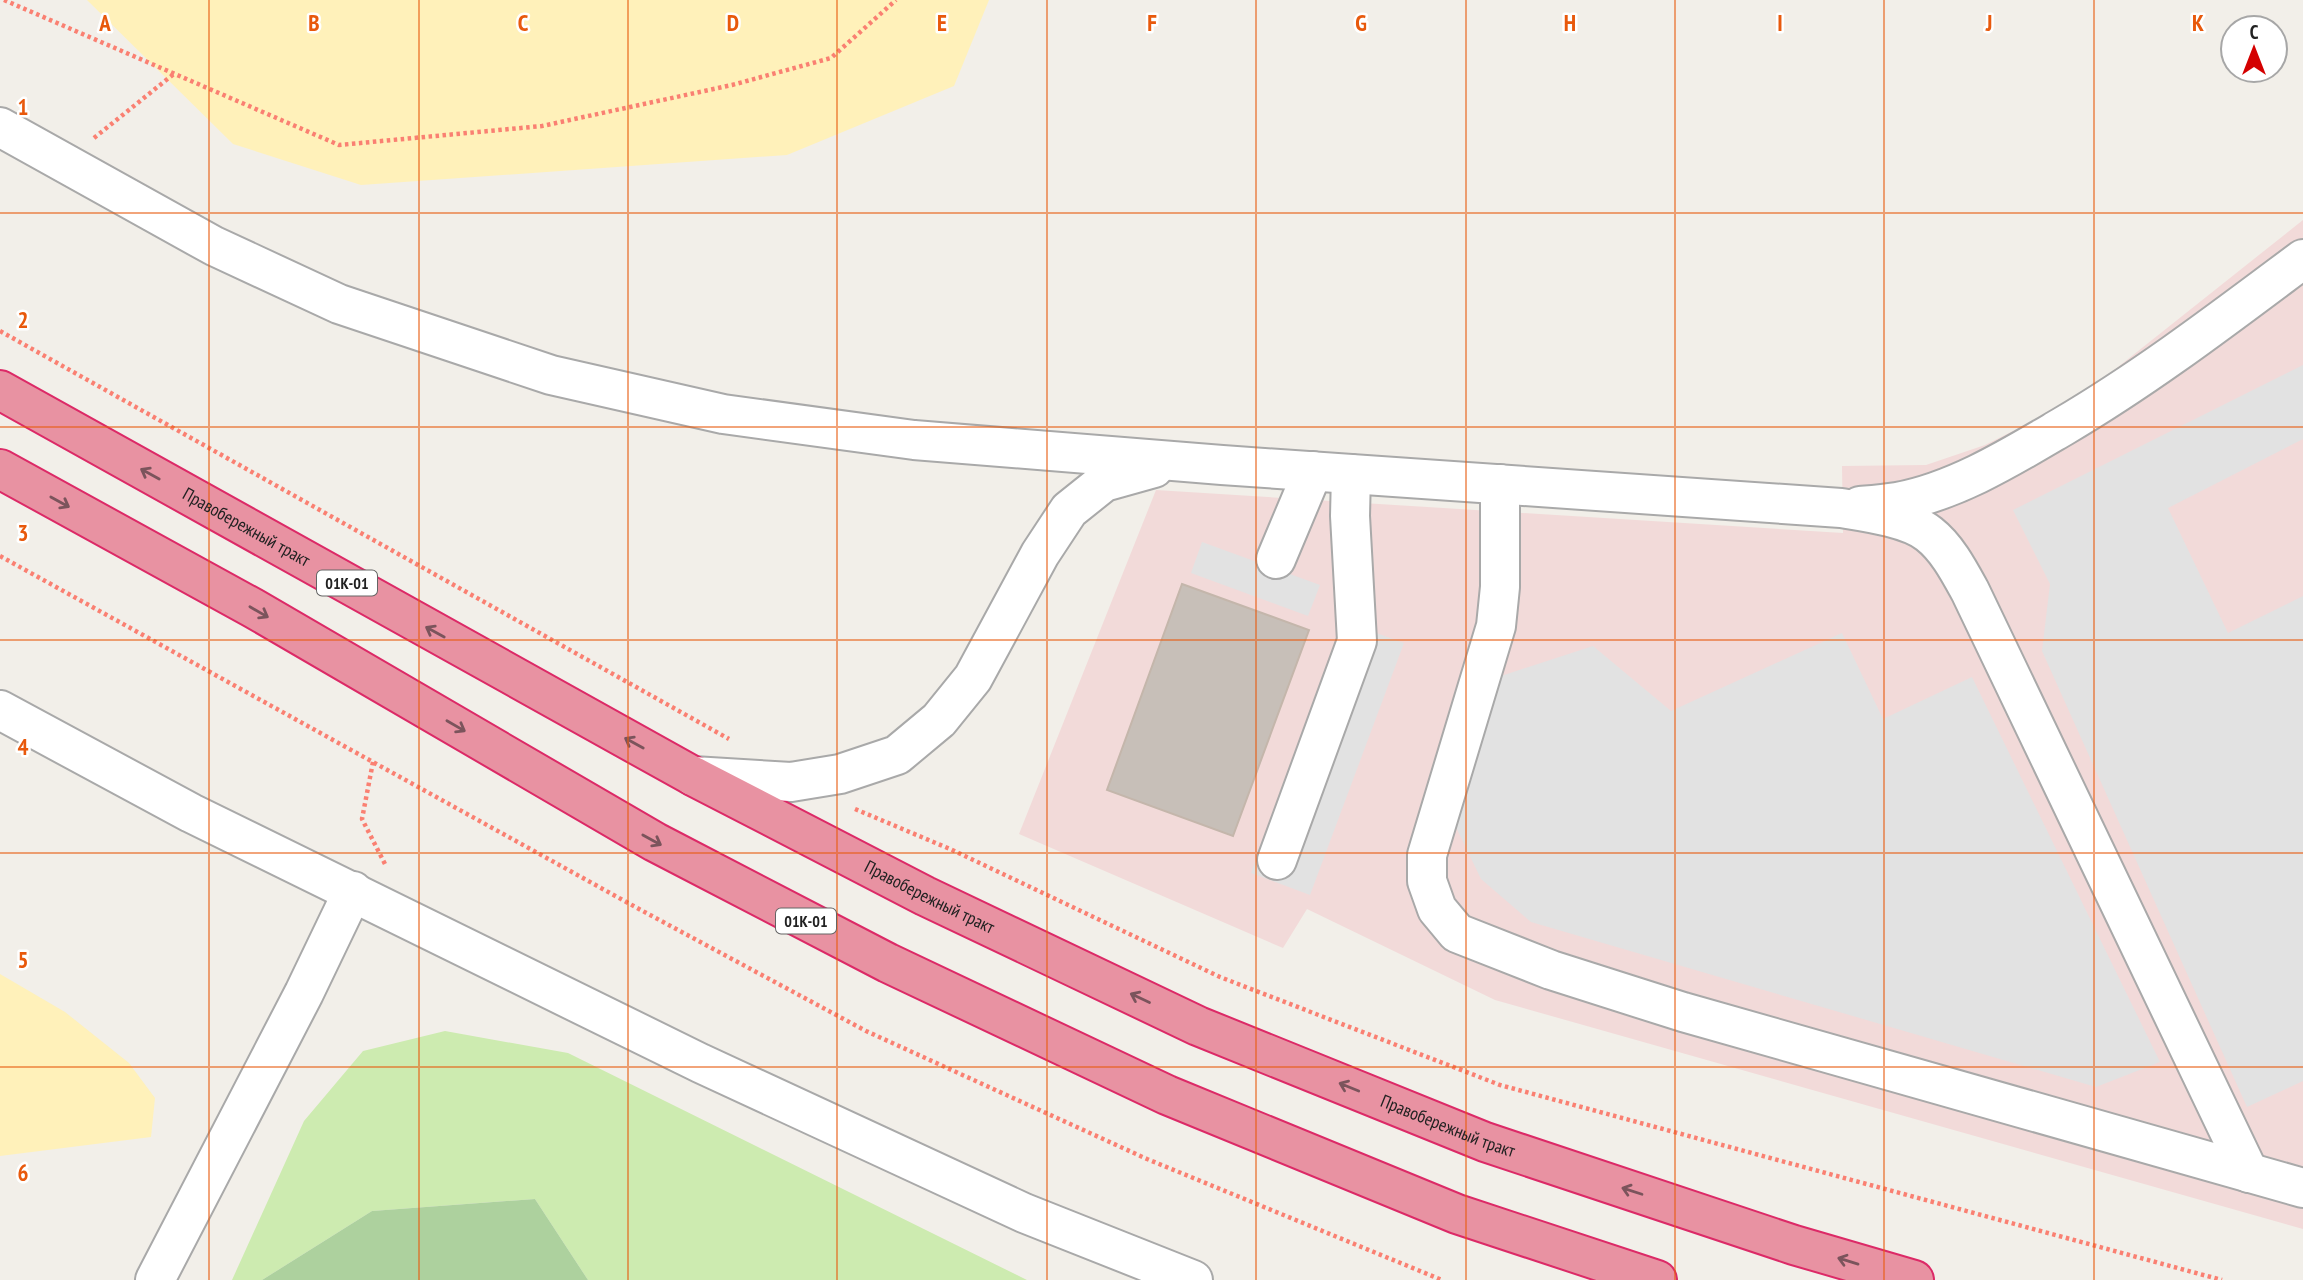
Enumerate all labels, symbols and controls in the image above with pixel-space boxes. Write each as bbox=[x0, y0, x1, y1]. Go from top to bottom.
text: A bbox=[98, 8, 111, 37]
text: B bbox=[308, 8, 320, 37]
text: C bbox=[518, 8, 529, 37]
text: D bbox=[727, 8, 739, 37]
text: E bbox=[937, 8, 947, 37]
text: F bbox=[1147, 8, 1157, 37]
text: G bbox=[1355, 8, 1367, 37]
text: H bbox=[1564, 8, 1576, 37]
text: I bbox=[1777, 8, 1783, 37]
text: J bbox=[1985, 8, 1992, 37]
text: K bbox=[2192, 8, 2204, 37]
north arrow bbox=[2219, 14, 2289, 84]
text: С bbox=[2250, 20, 2259, 44]
text: 1 bbox=[18, 92, 29, 121]
text: 2 bbox=[18, 305, 29, 334]
one-way arrow bbox=[141, 467, 161, 481]
street label: Правобережный тракт bbox=[179, 482, 315, 572]
one-way arrow bbox=[49, 496, 70, 509]
text: 3 bbox=[18, 518, 29, 547]
road number: 01К-01 bbox=[317, 570, 377, 596]
one-way arrow bbox=[248, 606, 269, 619]
one-way arrow bbox=[425, 625, 446, 638]
one-way arrow bbox=[445, 719, 465, 733]
text: 4 bbox=[18, 732, 29, 761]
one-way arrow bbox=[624, 736, 644, 750]
one-way arrow bbox=[642, 833, 662, 847]
street label: Правобережный тракт bbox=[861, 855, 999, 939]
road number: 01К-01 bbox=[776, 909, 836, 934]
text: 5 bbox=[18, 945, 29, 974]
one-way arrow bbox=[1130, 991, 1151, 1004]
one-way arrow bbox=[1339, 1080, 1361, 1093]
street label: Правобережный тракт bbox=[1377, 1089, 1518, 1162]
text: 6 bbox=[18, 1158, 29, 1187]
one-way arrow bbox=[1621, 1184, 1643, 1196]
one-way arrow bbox=[1837, 1253, 1859, 1266]

